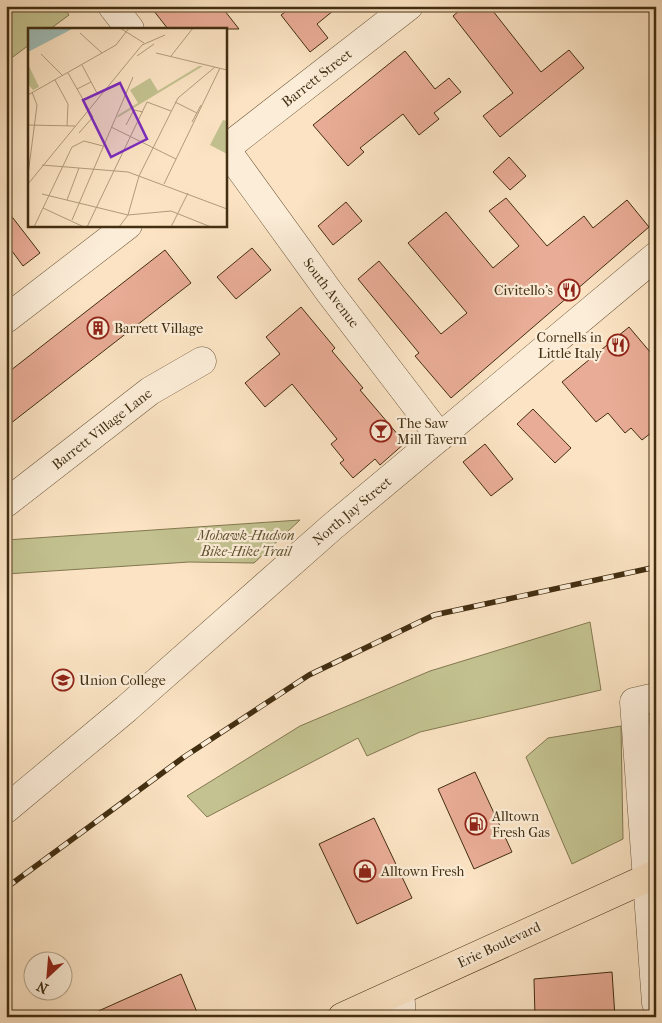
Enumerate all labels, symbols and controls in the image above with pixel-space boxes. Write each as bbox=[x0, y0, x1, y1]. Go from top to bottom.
inset map bbox=[28, 28, 226, 226]
street label: Barrett Street bbox=[279, 45, 355, 111]
street label: South Avenue bbox=[299, 255, 363, 331]
restaurant icon: Civitello's bbox=[557, 278, 581, 302]
place label: Civitello's bbox=[494, 282, 553, 299]
building icon: Barrett Village bbox=[86, 316, 110, 340]
place label: Barrett Village bbox=[114, 320, 203, 337]
place label: Cornells in Little Italy bbox=[537, 329, 603, 362]
restaurant icon: Cornells in Little Italy bbox=[606, 333, 630, 357]
street label: Barrett Village Lane bbox=[49, 385, 155, 473]
place label: The Saw Mill Tavern bbox=[397, 415, 467, 448]
bar icon: The Saw Mill Tavern bbox=[369, 419, 393, 443]
street label: North Jay Street bbox=[309, 473, 395, 549]
park label: Mohawk-Hudson Bike-Hike Trail bbox=[196, 527, 295, 560]
school or university icon: Union College bbox=[51, 668, 75, 692]
place label: Union College bbox=[79, 672, 166, 689]
place label: Alltown Fresh Gas bbox=[491, 808, 550, 841]
fuel station icon: Alltown Fresh Gas bbox=[464, 812, 488, 836]
shop icon: Alltown Fresh bbox=[353, 859, 377, 883]
place label: Alltown Fresh bbox=[380, 863, 465, 880]
street label: Erie Boulevard bbox=[455, 918, 544, 972]
north arrow bbox=[22, 950, 72, 1000]
text: N bbox=[34, 977, 51, 997]

